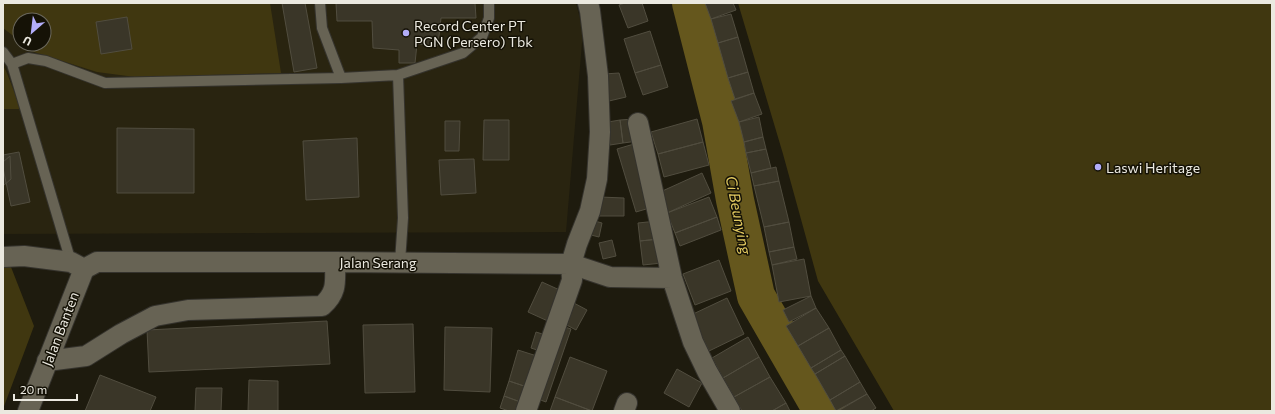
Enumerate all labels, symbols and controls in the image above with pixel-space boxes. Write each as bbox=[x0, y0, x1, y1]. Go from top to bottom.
north arrow bbox=[12, 12, 52, 52]
place label: Record Center PT PGN (Persero) Tbk bbox=[414, 17, 533, 50]
marker: Record Center PT PGN (Persero) Tbk bbox=[401, 28, 411, 38]
text: U bbox=[20, 34, 34, 49]
place label: Laswi Heritage bbox=[1106, 159, 1200, 176]
marker: Laswi Heritage bbox=[1093, 162, 1103, 172]
water label: Ci Beunying bbox=[723, 174, 756, 257]
street label: Jalan Serang bbox=[340, 254, 417, 271]
street label: Jalan Banten bbox=[38, 289, 82, 369]
scale bar bbox=[14, 376, 77, 402]
text: 20 m bbox=[20, 382, 47, 396]

